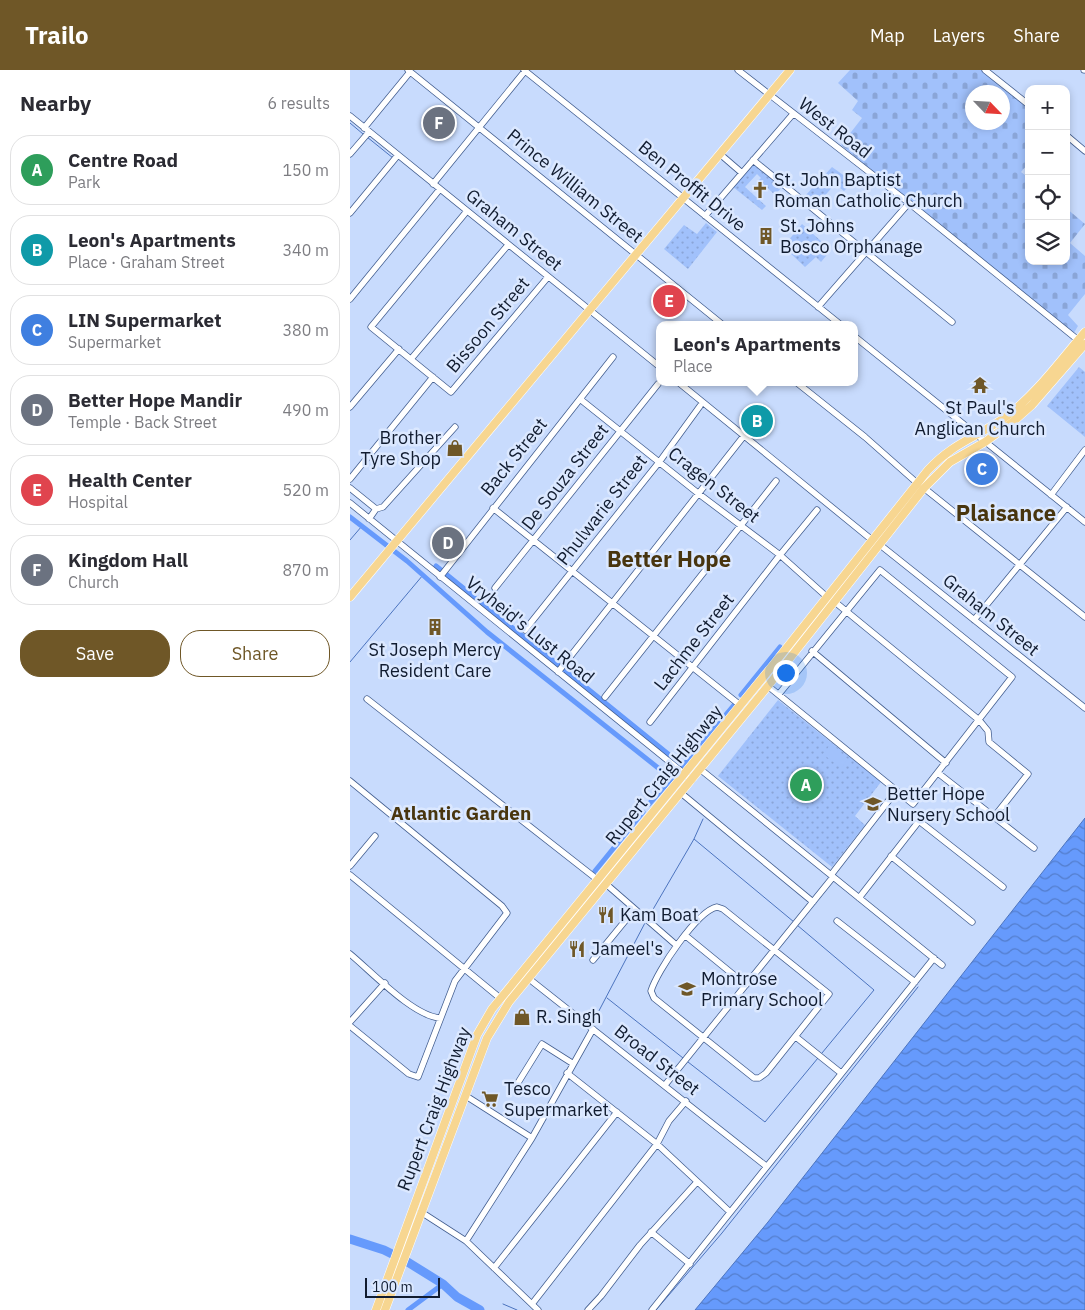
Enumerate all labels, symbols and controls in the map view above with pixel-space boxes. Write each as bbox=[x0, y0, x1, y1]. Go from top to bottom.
text: Trailo bbox=[25, 19, 89, 51]
text: Map bbox=[870, 24, 905, 47]
text: Layers bbox=[933, 24, 985, 47]
text: Share bbox=[1013, 24, 1060, 47]
north arrow bbox=[965, 85, 1010, 130]
map controls bbox=[1025, 85, 1070, 265]
button: + bbox=[1025, 85, 1070, 130]
text: Nearby bbox=[20, 89, 91, 117]
street label: West Road bbox=[794, 92, 876, 163]
text: 6 results bbox=[267, 93, 330, 113]
pin: F bbox=[423, 104, 455, 142]
street label: Prince William Street bbox=[502, 124, 648, 248]
button: − bbox=[1025, 130, 1070, 175]
street label: Ben Proffit Drive bbox=[634, 135, 751, 236]
text: Centre Road bbox=[68, 148, 178, 172]
text: A bbox=[32, 160, 42, 180]
text: 150 m bbox=[282, 160, 329, 180]
place label: St. John Baptist Roman Catholic Church bbox=[774, 168, 963, 212]
text: Park bbox=[68, 172, 100, 192]
button: locate bbox=[1025, 175, 1070, 220]
church icon: St. John Baptist Roman Catholic Church bbox=[750, 180, 770, 200]
street label: Graham Street bbox=[461, 184, 567, 276]
place label: St. Johns Bosco Orphanage bbox=[780, 214, 923, 258]
button: layers bbox=[1025, 220, 1070, 265]
building icon: St. Johns Bosco Orphanage bbox=[756, 226, 776, 246]
text: Leon's Apartments bbox=[68, 228, 236, 252]
text: B bbox=[32, 240, 42, 260]
text: 340 m bbox=[282, 240, 329, 260]
text: Place · Graham Street bbox=[68, 252, 225, 272]
street label: Bissoon Street bbox=[441, 272, 534, 377]
pin: E bbox=[653, 282, 685, 320]
text: LIN Supermarket bbox=[68, 308, 221, 332]
text: C bbox=[32, 320, 42, 340]
text: 380 m bbox=[282, 320, 329, 340]
popup bbox=[656, 321, 858, 386]
text: Supermarket bbox=[68, 332, 161, 352]
text: Leon's Apartments bbox=[673, 332, 841, 356]
text: Place bbox=[673, 356, 712, 376]
temple icon: St Paul's Anglican Church bbox=[970, 375, 990, 395]
text: Better Hope Mandir bbox=[68, 388, 242, 412]
place label: St Paul's Anglican Church bbox=[914, 396, 1046, 440]
text: D bbox=[31, 400, 43, 420]
text: 490 m bbox=[282, 400, 329, 420]
pin: B bbox=[741, 402, 773, 440]
text: Temple · Back Street bbox=[68, 412, 217, 432]
street label: Back Street bbox=[475, 413, 552, 500]
street label: De Souza Street bbox=[516, 419, 613, 534]
place label: Brother Tyre Shop bbox=[361, 426, 441, 470]
shop icon: Brother Tyre Shop bbox=[445, 438, 465, 458]
street label: Cragen Street bbox=[664, 442, 765, 528]
street label: Phulwarie Street bbox=[551, 450, 652, 570]
pin: C bbox=[966, 450, 998, 488]
text: Health Center bbox=[68, 468, 192, 492]
text: E bbox=[32, 480, 42, 500]
text: 520 m bbox=[282, 480, 329, 500]
text: Hospital bbox=[68, 492, 128, 512]
district label: Plaisance bbox=[956, 498, 1056, 527]
pin: D bbox=[432, 524, 464, 562]
district label: Better Hope bbox=[607, 544, 731, 573]
text: Kingdom Hall bbox=[68, 548, 188, 572]
text: F bbox=[32, 560, 42, 580]
text: 870 m bbox=[282, 560, 329, 580]
street label: Graham Street bbox=[938, 569, 1044, 661]
street label: Vryheid's Lust Road bbox=[461, 571, 599, 688]
text: Church bbox=[68, 572, 119, 592]
street label: Lachme Street bbox=[648, 588, 739, 695]
building icon: St Joseph Mercy Resident Care bbox=[425, 617, 445, 637]
button: Save bbox=[20, 630, 170, 677]
button: Share bbox=[180, 630, 330, 677]
place label: St Joseph Mercy Resident Care bbox=[369, 638, 501, 682]
your location bbox=[773, 660, 799, 686]
street label: Rupert Craig Highway bbox=[600, 700, 727, 850]
pin: A bbox=[790, 766, 822, 804]
place label: Better Hope Nursery School bbox=[887, 782, 1010, 826]
school or university icon: Better Hope Nursery School bbox=[863, 794, 883, 814]
district label: Atlantic Garden bbox=[391, 801, 531, 825]
place label: Kam Boat bbox=[620, 903, 698, 926]
restaurant icon: Kam Boat bbox=[596, 905, 616, 925]
place label: Jameel's bbox=[591, 937, 663, 960]
restaurant icon: Jameel's bbox=[567, 939, 587, 959]
place label: Montrose Primary School bbox=[701, 967, 823, 1011]
school or university icon: Montrose Primary School bbox=[677, 979, 697, 999]
place label: R. Singh bbox=[536, 1005, 602, 1028]
shop icon: R. Singh bbox=[512, 1007, 532, 1027]
street label: Broad Street bbox=[610, 1019, 705, 1100]
street label: Rupert Craig Highway bbox=[392, 1024, 475, 1194]
place label: Tesco Supermarket bbox=[504, 1077, 609, 1121]
supermarket icon: Tesco Supermarket bbox=[480, 1089, 500, 1109]
scale bar bbox=[365, 1275, 440, 1298]
text: 100 m bbox=[372, 1278, 413, 1296]

